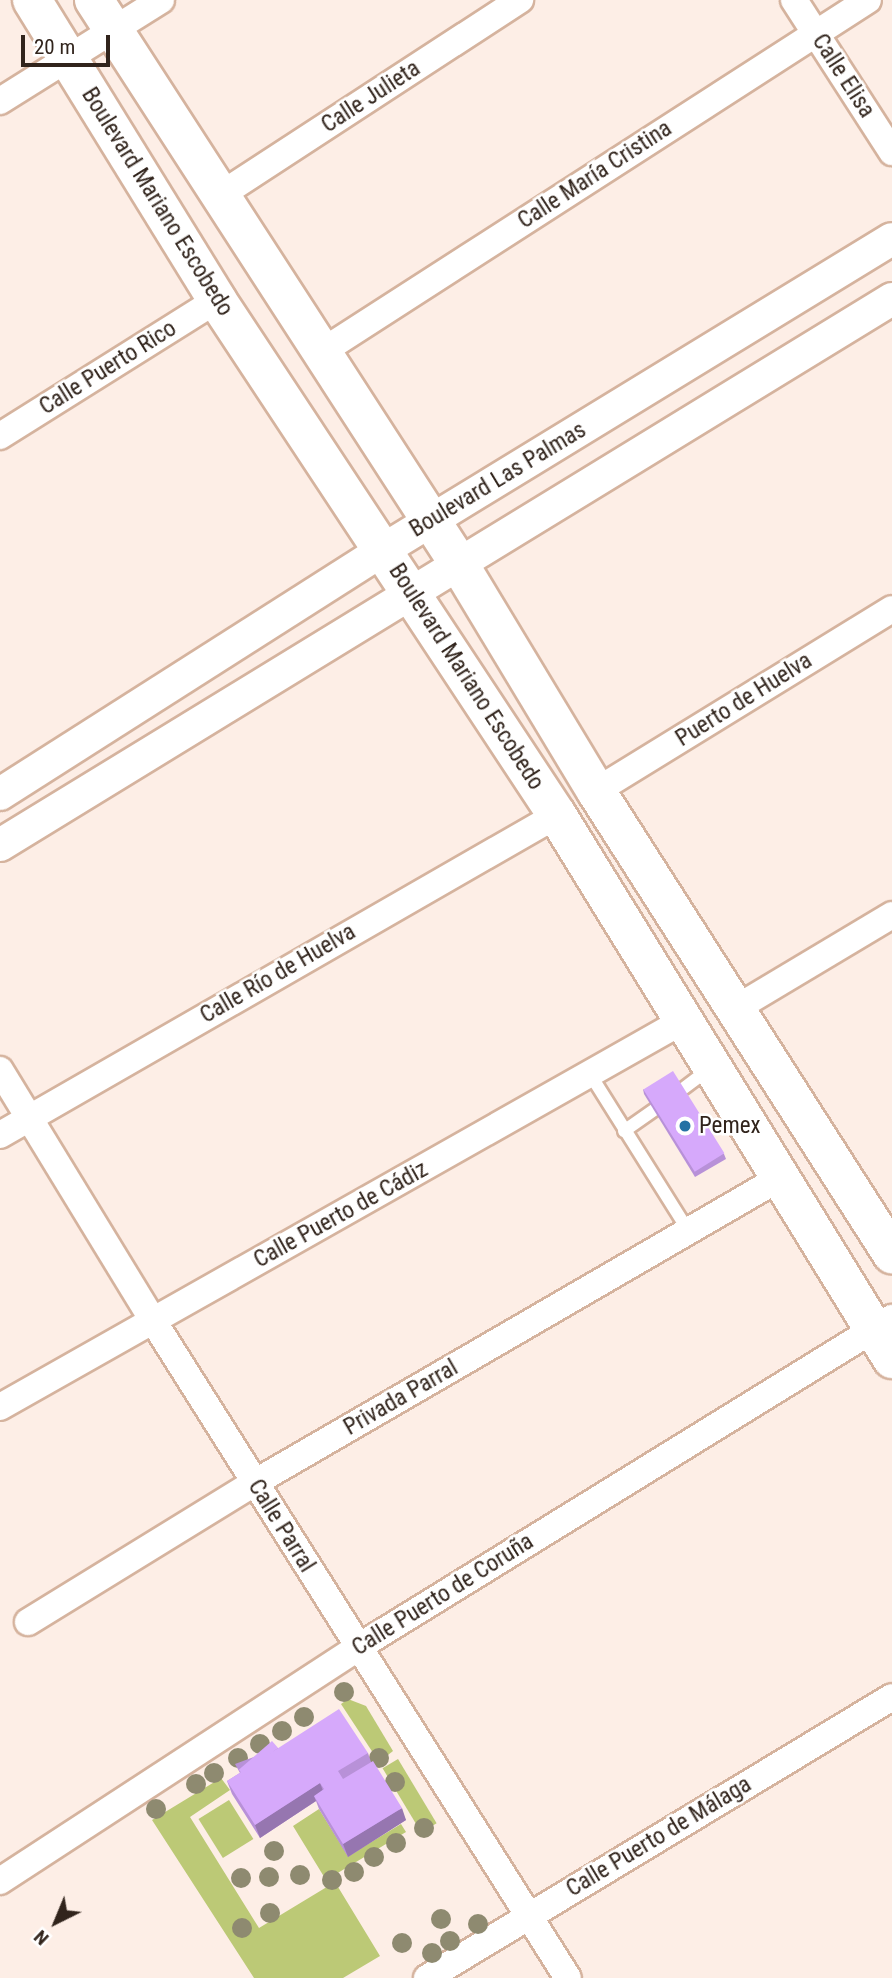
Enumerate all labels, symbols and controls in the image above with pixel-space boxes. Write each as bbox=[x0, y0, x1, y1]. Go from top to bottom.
scale bar bbox=[24, 21, 114, 65]
street label: Calle Elisa bbox=[806, 29, 880, 123]
text: 20 m bbox=[34, 35, 75, 59]
street label: Calle Julieta bbox=[316, 55, 426, 139]
street label: Boulevard Mariano Escobedo bbox=[75, 83, 239, 321]
street label: Calle María Cristina bbox=[513, 115, 677, 235]
street label: Calle Puerto Rico bbox=[35, 315, 181, 421]
street label: Boulevard Las Palmas bbox=[405, 416, 591, 544]
street label: Boulevard Mariano Escobedo bbox=[382, 559, 550, 795]
street label: Puerto de Huelva bbox=[671, 647, 817, 753]
street label: Calle Río de Huelva bbox=[195, 918, 361, 1030]
place label: Pemex bbox=[699, 1112, 761, 1140]
marker: Pemex bbox=[677, 1118, 693, 1134]
street label: Calle Puerto de Cádiz bbox=[249, 1156, 433, 1274]
street label: Privada Parral bbox=[339, 1354, 463, 1442]
street label: Calle Parral bbox=[242, 1475, 320, 1577]
street label: Calle Puerto de Coruña bbox=[347, 1528, 539, 1662]
street label: Calle Puerto de Málaga bbox=[562, 1771, 756, 1903]
north arrow bbox=[21, 1887, 91, 1957]
text: N bbox=[29, 1925, 53, 1950]

